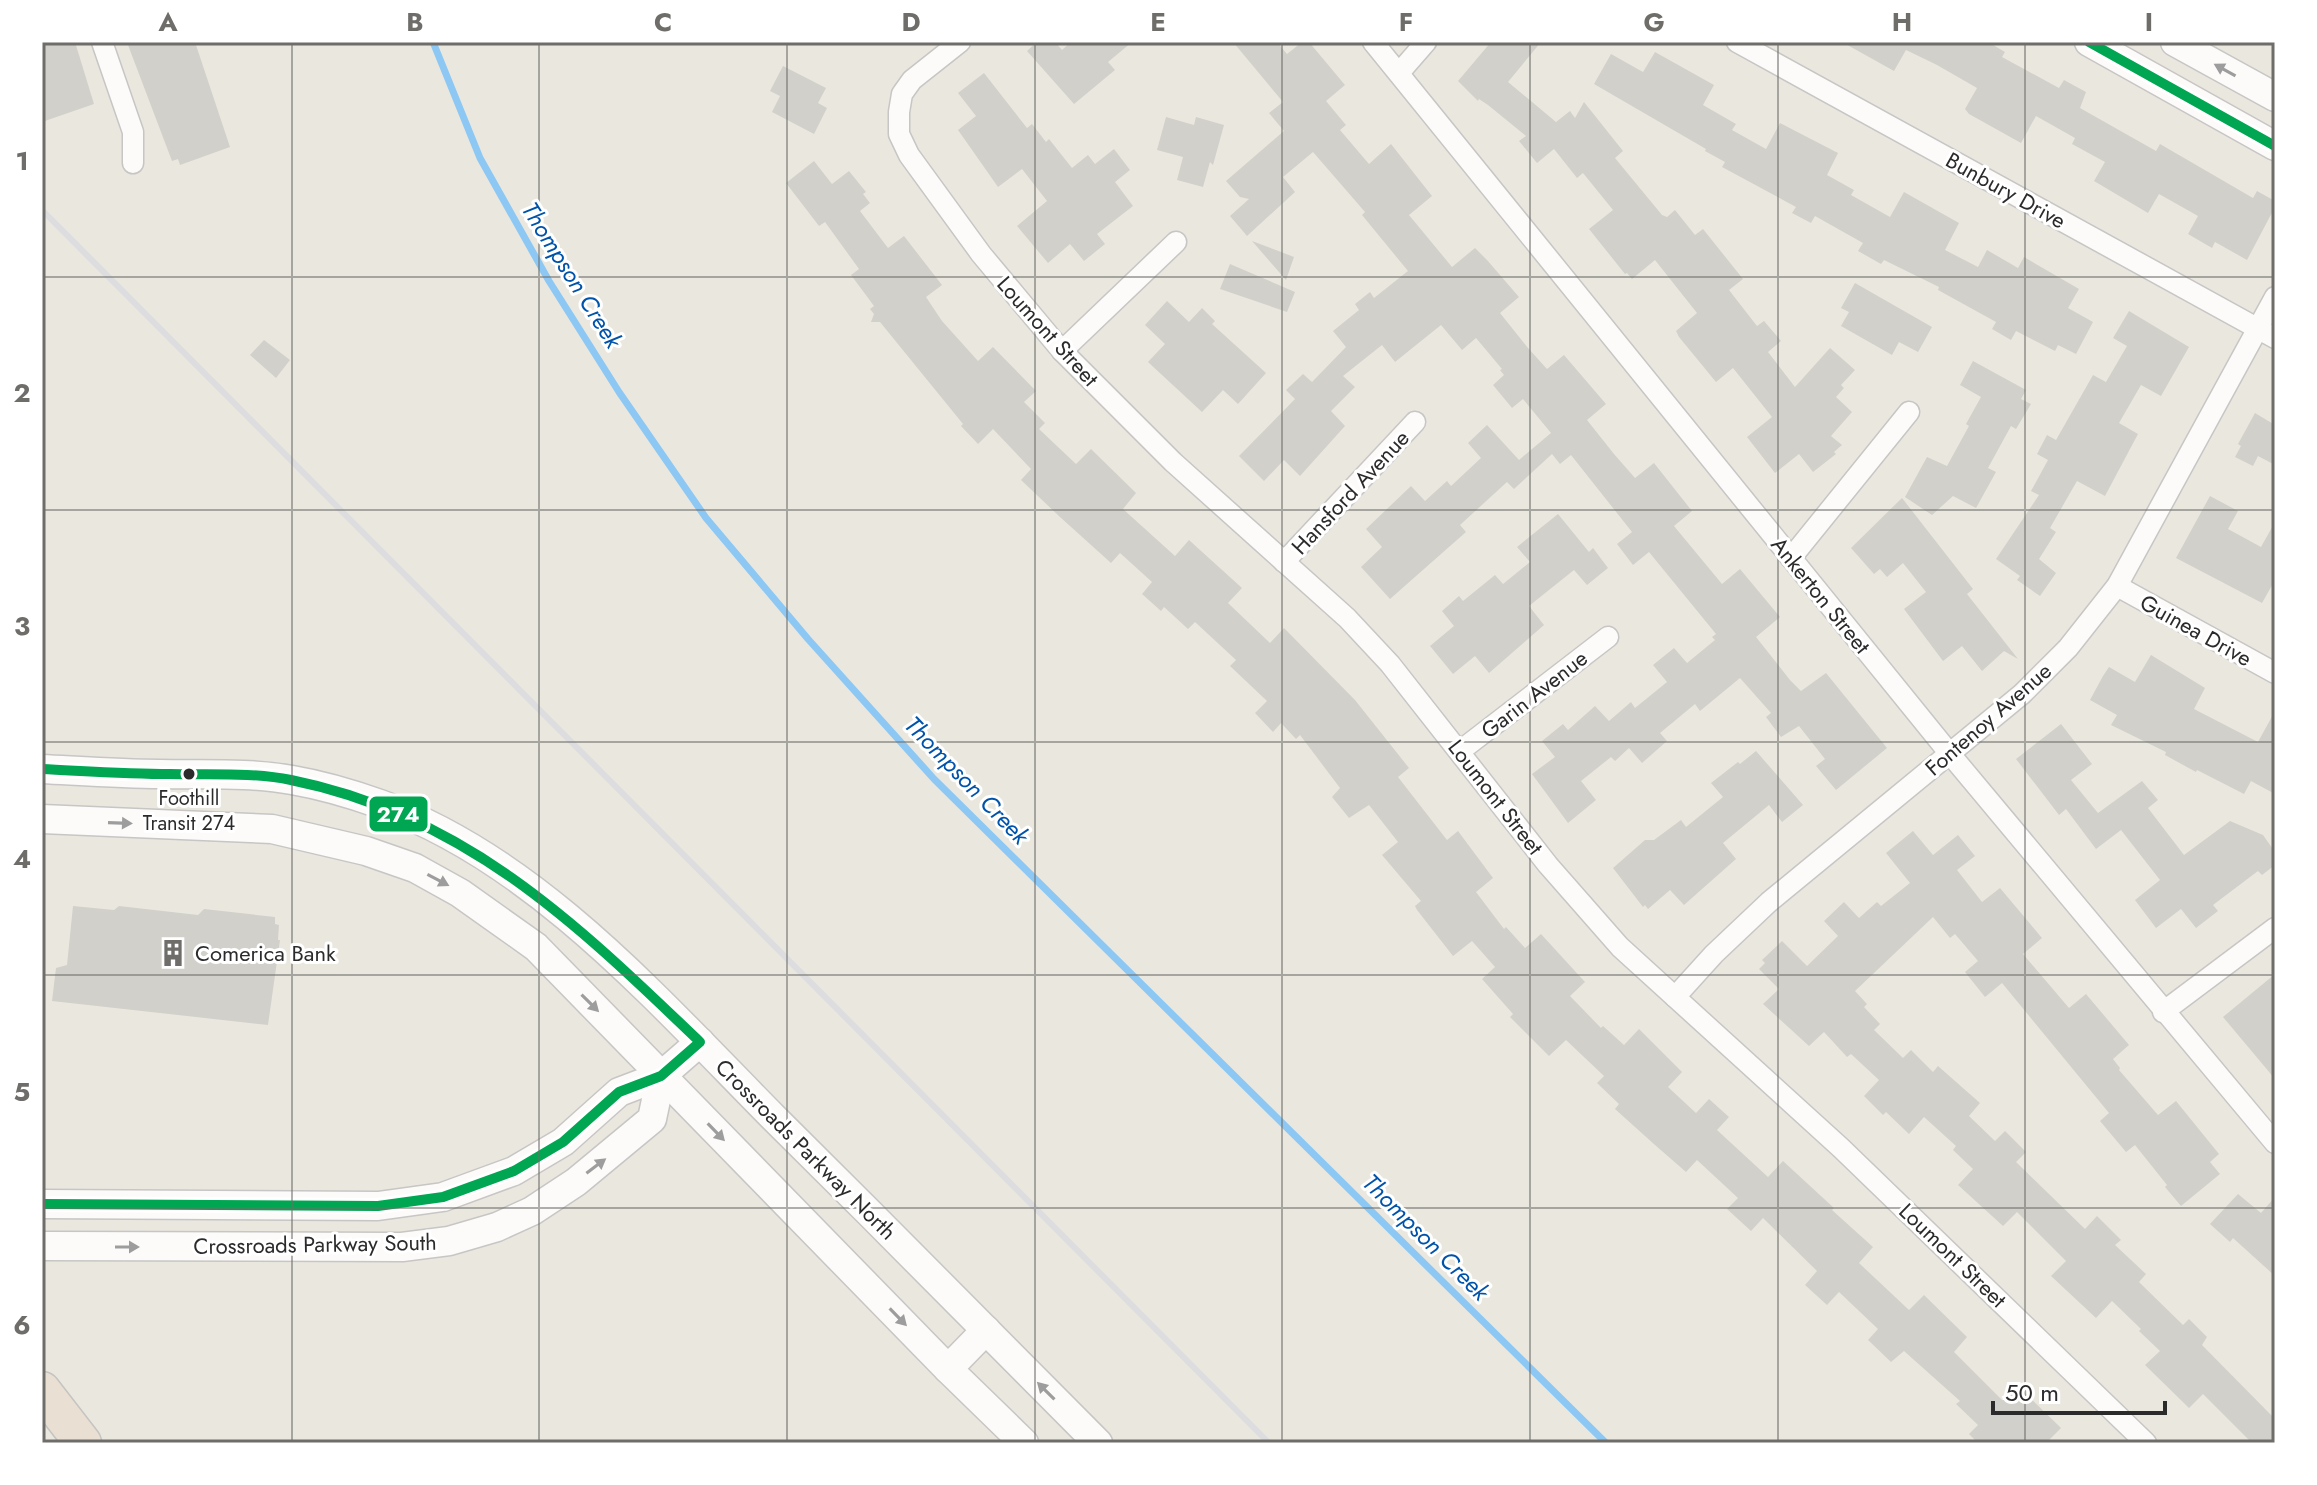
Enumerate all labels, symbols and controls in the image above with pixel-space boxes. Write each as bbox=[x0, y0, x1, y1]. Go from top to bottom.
text: A bbox=[157, 3, 178, 41]
text: B bbox=[406, 3, 424, 41]
text: C bbox=[654, 3, 672, 41]
text: D bbox=[901, 3, 921, 41]
text: E bbox=[1150, 3, 1166, 41]
text: F bbox=[1399, 3, 1413, 41]
text: G bbox=[1643, 3, 1665, 41]
text: H bbox=[1892, 3, 1912, 41]
text: I bbox=[2145, 3, 2153, 41]
one-way arrow bbox=[2214, 63, 2236, 77]
text: 1 bbox=[15, 142, 29, 180]
street label: Bunbury Drive bbox=[1940, 144, 2072, 236]
water label: Thompson Creek bbox=[513, 195, 632, 356]
street label: Loumont Street bbox=[990, 269, 1107, 394]
text: 2 bbox=[13, 374, 31, 412]
street label: Hansford Avenue bbox=[1284, 422, 1416, 562]
street label: Ankerton Street bbox=[1764, 530, 1879, 661]
street label: Guinea Drive bbox=[2134, 586, 2258, 674]
text: 3 bbox=[14, 607, 30, 645]
street label: Garin Avenue bbox=[1474, 642, 1594, 746]
street label: Fontenoy Avenue bbox=[1918, 655, 2058, 783]
water label: Thompson Creek bbox=[897, 708, 1039, 853]
street label: Loumont Street bbox=[1441, 733, 1552, 862]
marker: Foothill Transit 274 bbox=[181, 766, 197, 782]
place label: Foothill Transit 274 bbox=[143, 784, 235, 838]
line badge: 274 bbox=[368, 795, 429, 833]
text: 274 bbox=[376, 798, 420, 830]
one-way arrow bbox=[108, 816, 133, 829]
text: 4 bbox=[13, 840, 31, 878]
one-way arrow bbox=[426, 874, 449, 887]
place label: Comerica Bank bbox=[195, 937, 336, 969]
building icon: Comerica Bank bbox=[158, 938, 188, 968]
one-way arrow bbox=[580, 993, 599, 1012]
street label: Crossroads Parkway North bbox=[708, 1051, 904, 1247]
text: 5 bbox=[14, 1073, 30, 1111]
one-way arrow bbox=[706, 1122, 725, 1141]
one-way arrow bbox=[586, 1159, 606, 1175]
water label: Thompson Creek bbox=[1355, 1166, 1499, 1310]
street label: Loumont Street bbox=[1892, 1195, 2014, 1315]
street label: Crossroads Parkway South bbox=[193, 1226, 437, 1262]
one-way arrow bbox=[115, 1241, 140, 1253]
text: 6 bbox=[13, 1306, 31, 1344]
one-way arrow bbox=[888, 1307, 906, 1326]
scale bar bbox=[1993, 1365, 2165, 1415]
text: 50 m bbox=[2005, 1375, 2059, 1410]
one-way arrow bbox=[1037, 1382, 1056, 1401]

